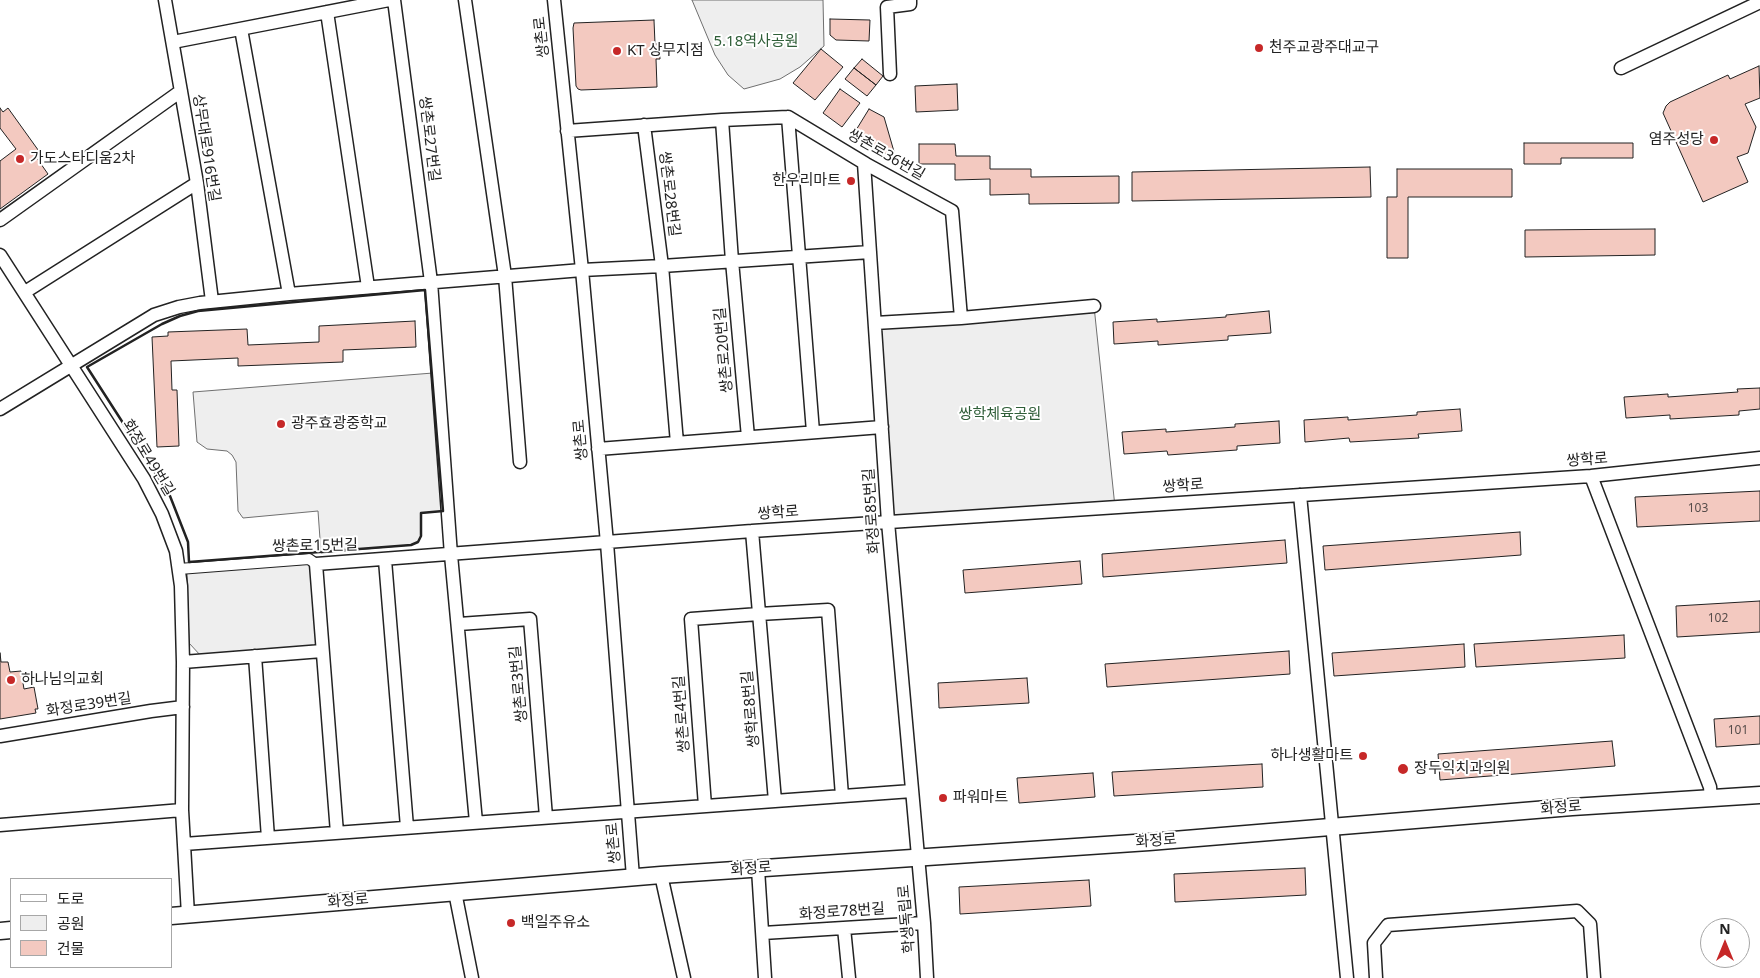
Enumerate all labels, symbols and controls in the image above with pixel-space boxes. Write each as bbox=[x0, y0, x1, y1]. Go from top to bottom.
street label: 쌍촌로 bbox=[531, 15, 553, 59]
park label: 5.18역사공원 bbox=[714, 33, 798, 51]
place label: 천주교광주대교구 bbox=[1269, 39, 1379, 57]
place label: KT 상무지점 bbox=[627, 42, 704, 60]
marker: 천주교광주대교구 bbox=[1253, 42, 1265, 54]
marker: KT 상무지점 bbox=[611, 45, 623, 57]
street label: 상무대로916번길 bbox=[189, 93, 223, 203]
street label: 쌍촌로27번길 bbox=[415, 95, 443, 183]
street label: 쌍촌로36번길 bbox=[844, 126, 928, 184]
place label: 염주성당 bbox=[1649, 131, 1704, 149]
marker: 염주성당 bbox=[1708, 134, 1720, 146]
place label: 가도스타디움2차 bbox=[30, 150, 135, 168]
street label: 쌍촌로28번길 bbox=[655, 150, 683, 238]
marker: 가도스타디움2차 bbox=[14, 153, 26, 165]
place label: 한우리마트 bbox=[772, 172, 841, 190]
marker: 한우리마트 bbox=[845, 175, 857, 187]
street label: 쌍촌로20번길 bbox=[711, 306, 737, 394]
park label: 쌍학체육공원 bbox=[959, 406, 1041, 424]
place label: 광주효광중학교 bbox=[291, 415, 388, 433]
street label: 화정로49번길 bbox=[118, 416, 178, 500]
marker: 광주효광중학교 bbox=[275, 418, 287, 430]
street label: 쌍촌로 bbox=[570, 419, 592, 461]
street label: 쌍학로 bbox=[1566, 450, 1608, 470]
street label: 화정로85번길 bbox=[860, 467, 884, 555]
street label: 쌍학로 bbox=[1162, 476, 1204, 496]
house number: 103 bbox=[1688, 502, 1708, 516]
street label: 쌍학로 bbox=[757, 503, 799, 523]
street label: 쌍촌로15번길 bbox=[272, 536, 358, 556]
house number: 102 bbox=[1708, 612, 1728, 626]
street label: 쌍촌로3번길 bbox=[507, 645, 531, 723]
street label: 쌍학로8번길 bbox=[739, 670, 763, 748]
place label: 하나님의교회 bbox=[21, 671, 104, 689]
marker: 하나님의교회 bbox=[5, 674, 17, 686]
street label: 쌍촌로4번길 bbox=[670, 675, 694, 753]
street label: 화정로39번길 bbox=[45, 689, 133, 721]
house number: 101 bbox=[1728, 724, 1748, 738]
place label: 하나생활마트 bbox=[1270, 747, 1353, 765]
marker: 하나생활마트 bbox=[1357, 750, 1369, 762]
place label: 장두익치과의원 bbox=[1414, 760, 1511, 778]
marker: 장두익치과의원 bbox=[1396, 762, 1410, 776]
place label: 파워마트 bbox=[953, 789, 1008, 807]
marker: 파워마트 bbox=[937, 792, 949, 804]
street label: 화정로 bbox=[1540, 797, 1582, 819]
street label: 쌍촌로 bbox=[603, 822, 625, 864]
street label: 화정로 bbox=[1135, 831, 1177, 851]
street label: 화정로 bbox=[730, 859, 772, 879]
legend bbox=[10, 878, 172, 968]
street label: 학생독립로 bbox=[895, 884, 919, 954]
text: 도로 bbox=[57, 888, 85, 908]
street label: 화정로 bbox=[327, 890, 369, 912]
street label: 화정로78번길 bbox=[798, 900, 886, 924]
text: 공원 bbox=[57, 913, 85, 933]
place label: 백일주유소 bbox=[521, 914, 590, 932]
marker: 백일주유소 bbox=[505, 917, 517, 929]
north arrow bbox=[1700, 918, 1750, 968]
text: N bbox=[1719, 919, 1731, 938]
text: 건물 bbox=[57, 938, 85, 958]

